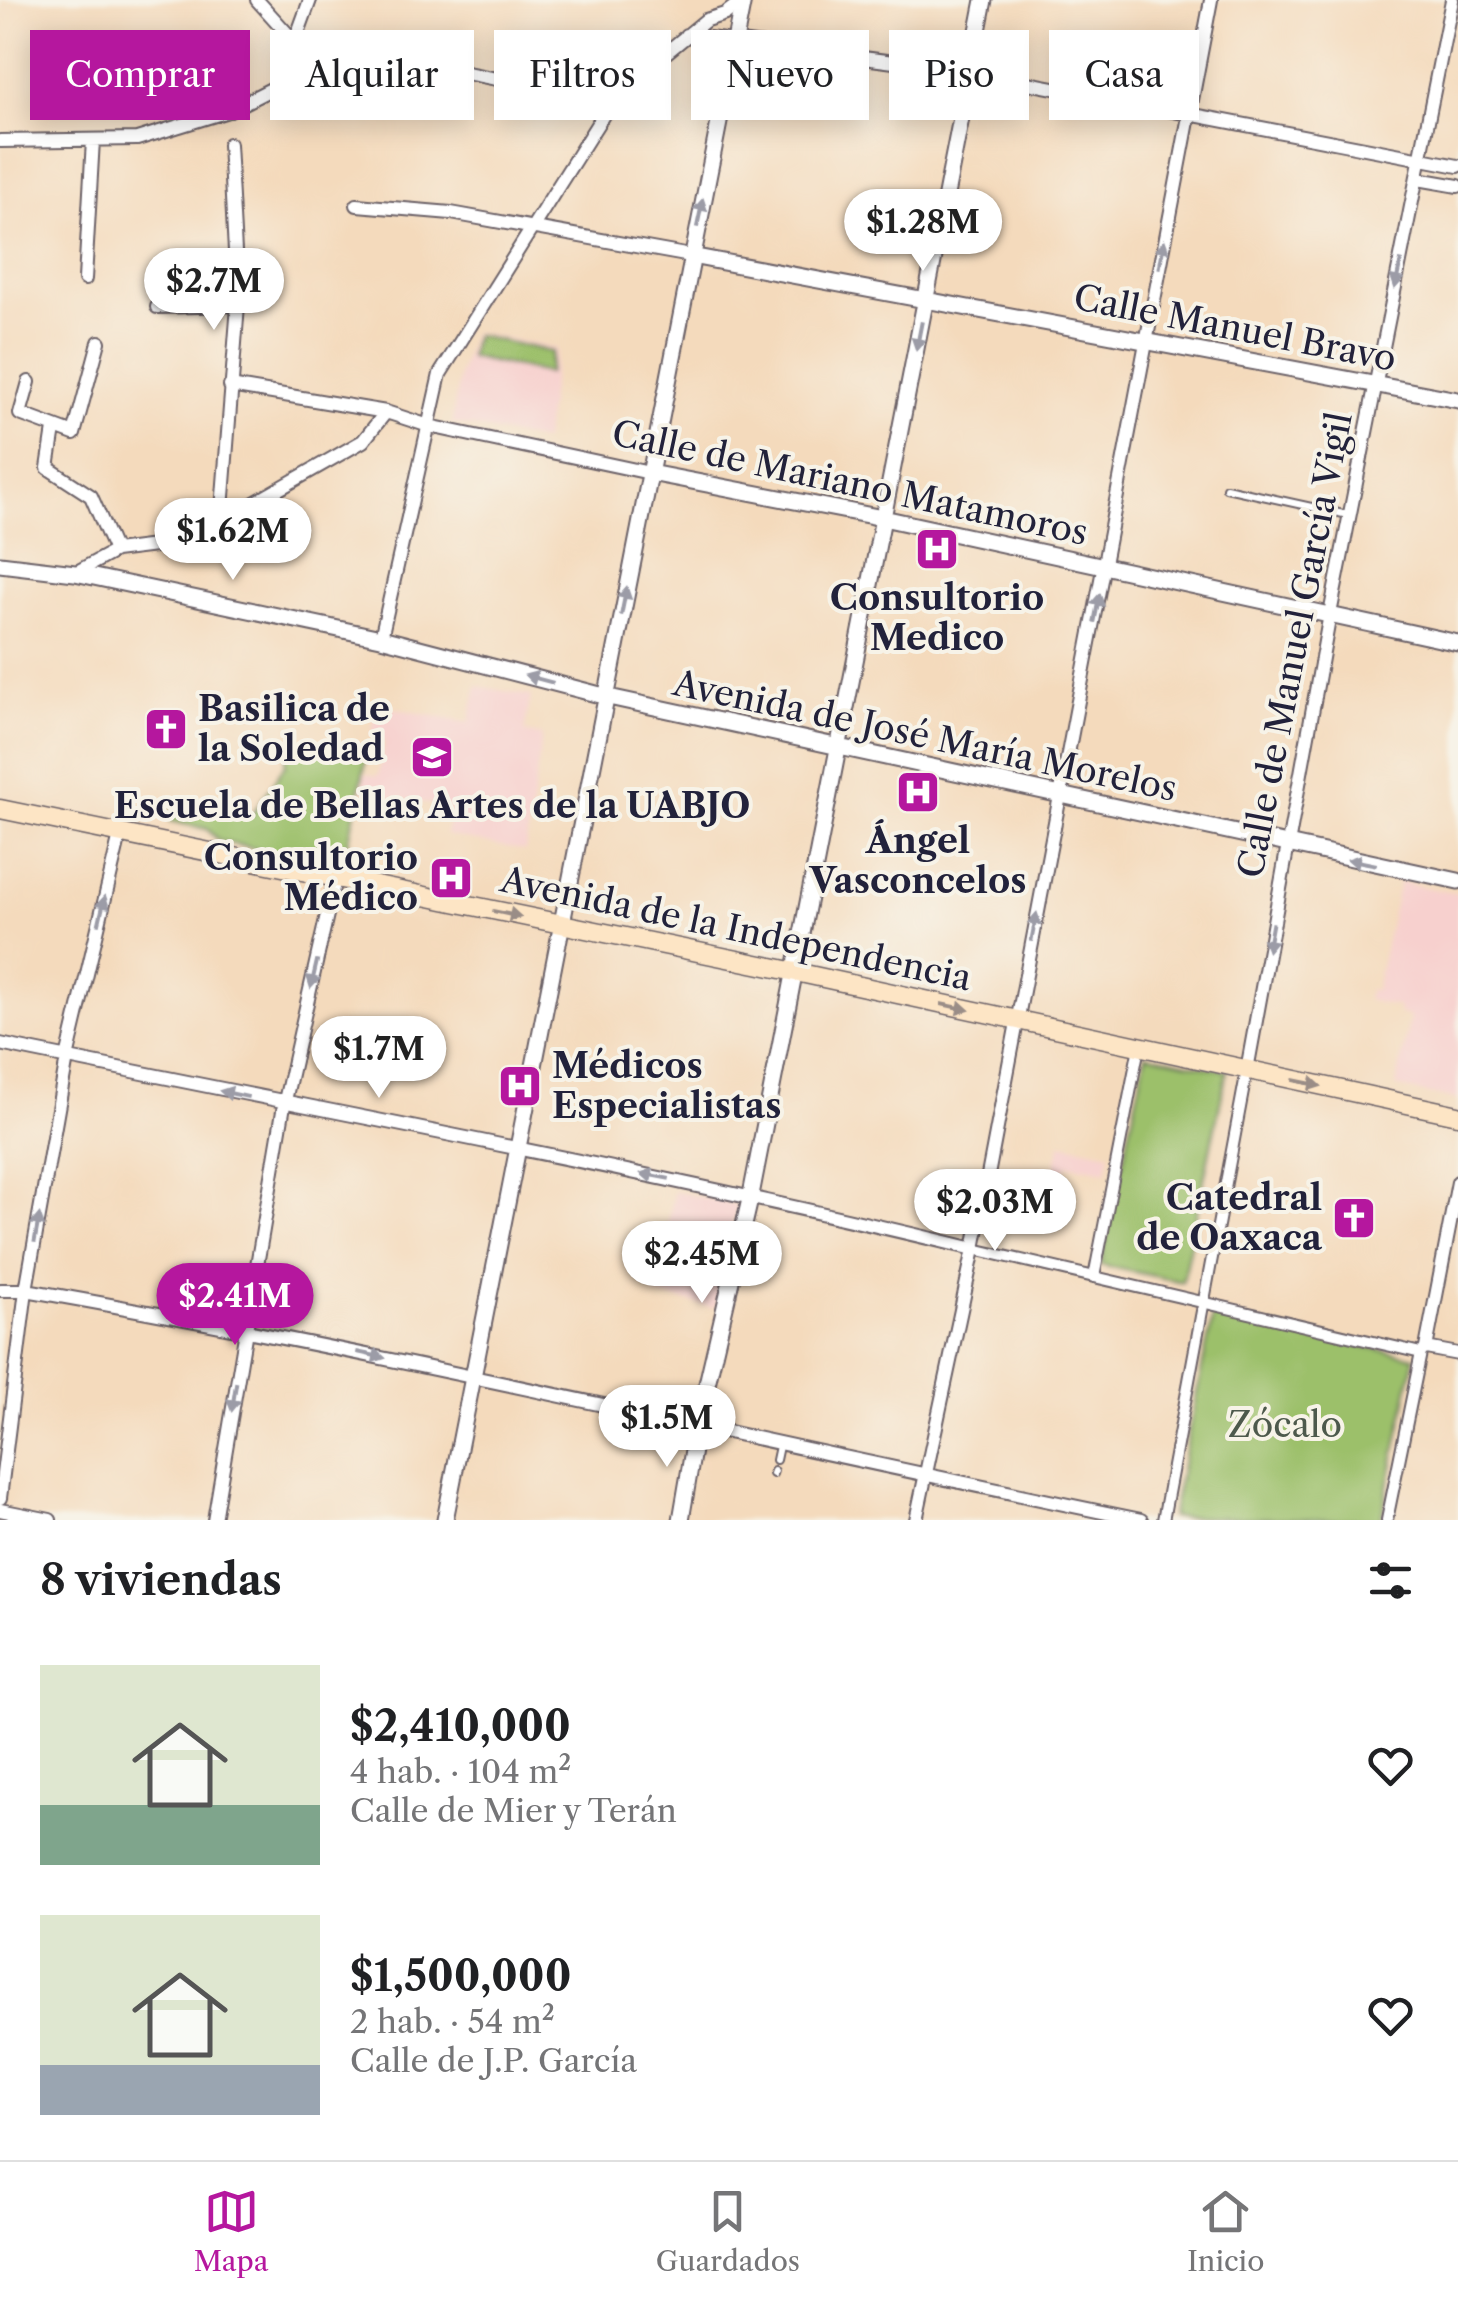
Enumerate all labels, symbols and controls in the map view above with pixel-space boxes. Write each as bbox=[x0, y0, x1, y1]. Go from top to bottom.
chip: Comprar bbox=[30, 30, 250, 120]
chip: Alquilar bbox=[270, 30, 474, 120]
chip: Filtros bbox=[494, 30, 671, 120]
chip: Nuevo bbox=[691, 30, 869, 120]
chip: Piso bbox=[889, 30, 1029, 120]
chip: Casa bbox=[1049, 30, 1199, 120]
pin: $1.28M bbox=[842, 189, 1004, 274]
one-way arrow bbox=[693, 197, 709, 228]
text: $1.28M bbox=[866, 202, 980, 241]
one-way arrow bbox=[1155, 237, 1170, 269]
pin: $2.7M bbox=[144, 248, 284, 333]
one-way arrow bbox=[1390, 259, 1406, 290]
text: $2.7M bbox=[166, 261, 262, 300]
street label: Calle Manuel Bravo bbox=[1070, 275, 1400, 380]
one-way arrow bbox=[911, 321, 927, 352]
street label: Calle de Manuel García Vigil bbox=[1228, 409, 1361, 881]
street label: Calle de Mariano Matamoros bbox=[608, 411, 1092, 554]
pin: $1.62M bbox=[152, 498, 314, 583]
text: $1.62M bbox=[176, 511, 290, 550]
hospital icon: Consultorio Medico bbox=[914, 526, 960, 572]
place label: Consultorio Medico bbox=[830, 576, 1044, 659]
one-way arrow bbox=[616, 585, 632, 616]
one-way arrow bbox=[1089, 592, 1105, 623]
street label: Avenida de José María Morelos bbox=[668, 661, 1181, 810]
one-way arrow bbox=[523, 671, 554, 687]
place label: Basilica de la Soledad bbox=[198, 687, 390, 770]
church icon: Basilica de la Soledad bbox=[143, 706, 189, 752]
school or university icon: Escuela de Bellas Artes de la UABJO bbox=[409, 734, 455, 780]
hospital icon: Ángel Vasconcelos bbox=[895, 769, 941, 815]
place label: Escuela de Bellas Artes de la UABJO bbox=[114, 784, 750, 827]
place label: Ángel Vasconcelos bbox=[809, 819, 1026, 902]
place label: Consultorio Médico bbox=[204, 836, 418, 919]
one-way arrow bbox=[1347, 854, 1378, 870]
hospital icon: Consultorio Médico bbox=[428, 855, 474, 901]
street label: Avenida de la Independencia bbox=[496, 857, 976, 1000]
one-way arrow bbox=[95, 894, 110, 925]
one-way arrow bbox=[492, 907, 523, 923]
one-way arrow bbox=[1026, 911, 1042, 942]
one-way arrow bbox=[1262, 922, 1277, 953]
one-way arrow bbox=[306, 959, 321, 990]
one-way arrow bbox=[940, 1000, 971, 1016]
pin: $1.7M bbox=[309, 1016, 449, 1101]
text: $1.7M bbox=[333, 1029, 425, 1068]
place label: Médicos Especialistas bbox=[552, 1044, 781, 1127]
hospital icon: Médicos Especialistas bbox=[497, 1063, 543, 1109]
one-way arrow bbox=[1292, 1075, 1323, 1091]
one-way arrow bbox=[218, 1086, 249, 1101]
one-way arrow bbox=[640, 1168, 671, 1184]
pin: $2.03M bbox=[914, 1169, 1076, 1254]
place label: Catedral de Oaxaca bbox=[1136, 1176, 1323, 1259]
text: $2.03M bbox=[936, 1182, 1054, 1221]
church icon: Catedral de Oaxaca bbox=[1331, 1195, 1377, 1241]
one-way arrow bbox=[30, 1212, 45, 1244]
pin: $2.45M bbox=[621, 1221, 783, 1306]
text: $2.45M bbox=[644, 1234, 760, 1273]
pin: $2.41M bbox=[154, 1263, 316, 1348]
text: $2.41M bbox=[179, 1276, 291, 1315]
one-way arrow bbox=[356, 1347, 387, 1363]
one-way arrow bbox=[225, 1381, 241, 1413]
pin: $1.5M bbox=[597, 1385, 737, 1470]
text: $1.5M bbox=[621, 1398, 713, 1437]
park label: Zócalo bbox=[1228, 1403, 1342, 1446]
icon: filters bbox=[1363, 1553, 1418, 1608]
text: 8 viviendas bbox=[40, 1554, 282, 1606]
text: $2,410,000 bbox=[350, 1700, 571, 1752]
icon: home bbox=[120, 1705, 240, 1825]
icon: heart bbox=[1363, 1738, 1418, 1793]
text: 4 hab. · 104 m² bbox=[350, 1752, 571, 1791]
text: Calle de Mier y Terán bbox=[350, 1791, 677, 1830]
text: $1,500,000 bbox=[350, 1950, 571, 2002]
icon: home bbox=[120, 1955, 240, 2075]
icon: heart bbox=[1363, 1988, 1418, 2043]
text: 2 hab. · 54 m² bbox=[350, 2002, 555, 2041]
text: Calle de J.P. García bbox=[350, 2041, 637, 2080]
tab: Mapa bbox=[194, 2184, 269, 2278]
tab: Guardados bbox=[656, 2184, 800, 2278]
tab: Inicio bbox=[1187, 2184, 1264, 2278]

